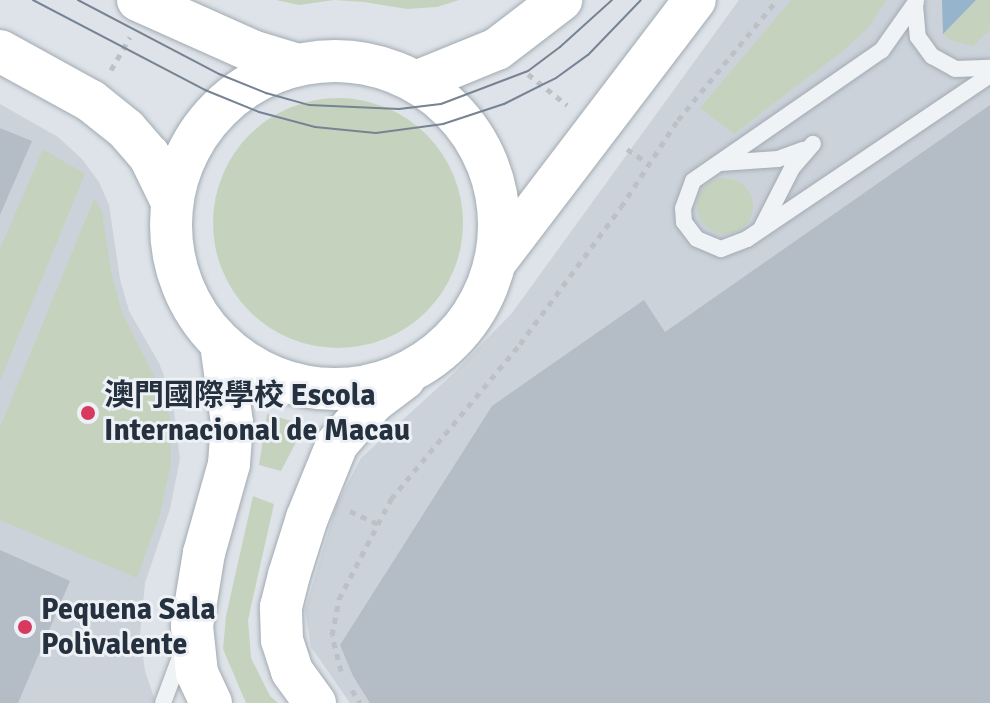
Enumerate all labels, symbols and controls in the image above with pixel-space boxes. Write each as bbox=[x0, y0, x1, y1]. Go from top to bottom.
place label: 澳門國際學校 Escola Internacional de Macau bbox=[104, 378, 410, 448]
marker: 澳門國際學校 Escola Internacional de Macau bbox=[79, 404, 97, 422]
place label: Pequena Sala Polivalente bbox=[41, 592, 216, 662]
marker: Pequena Sala Polivalente bbox=[16, 618, 34, 636]

